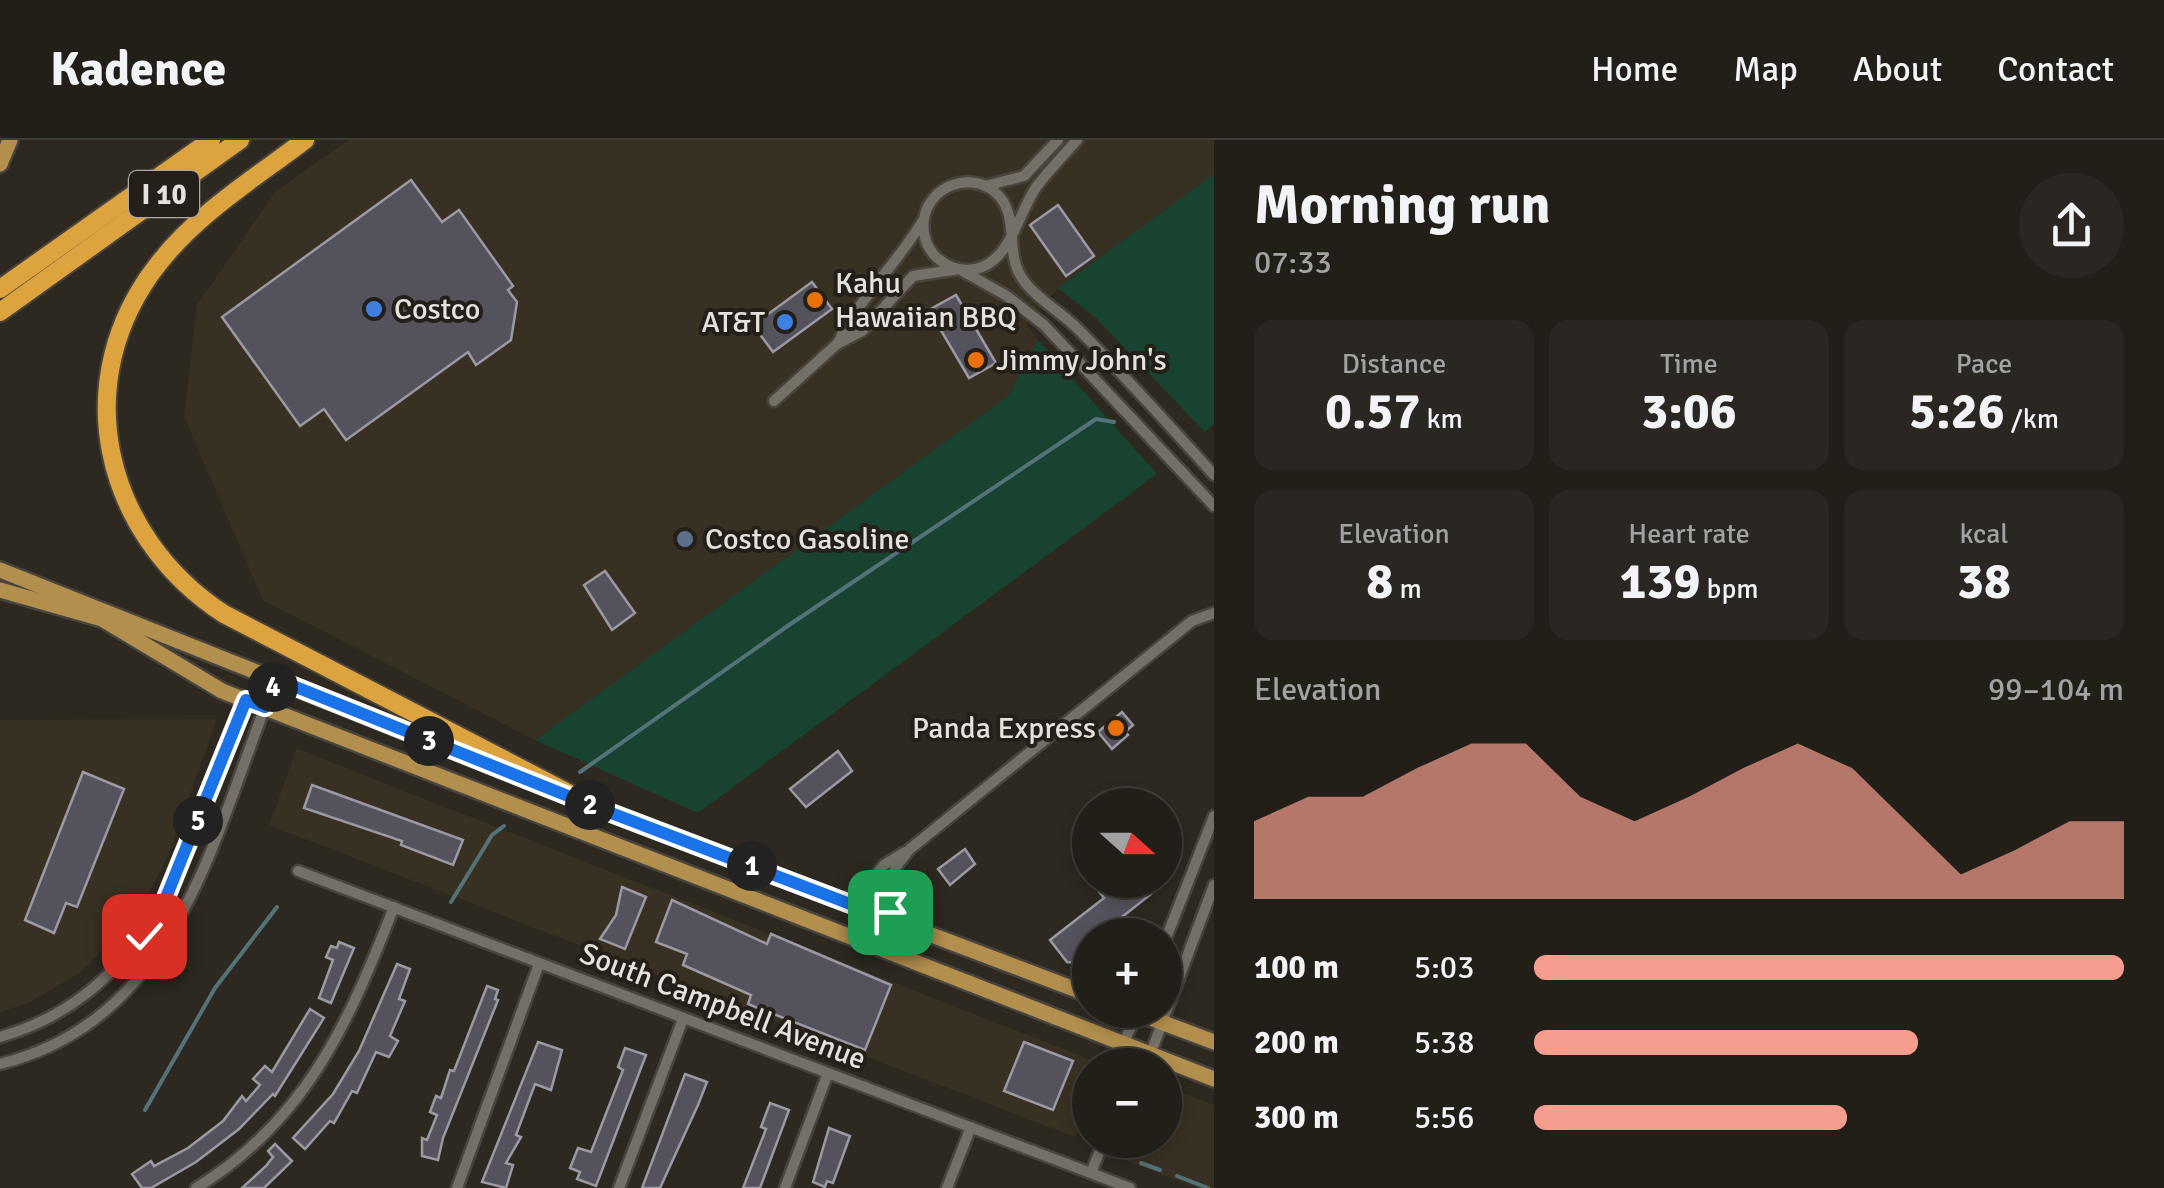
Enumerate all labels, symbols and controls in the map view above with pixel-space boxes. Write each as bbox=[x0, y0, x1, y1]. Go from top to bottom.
text: Kadence bbox=[50, 40, 226, 99]
text: Home bbox=[1591, 48, 1678, 91]
text: Map bbox=[1733, 48, 1798, 91]
text: About bbox=[1853, 48, 1942, 91]
text: Contact bbox=[1997, 48, 2114, 91]
road number: I 10 bbox=[129, 171, 199, 217]
text: Morning run bbox=[1254, 171, 1551, 239]
button: share bbox=[2019, 173, 2124, 278]
text: 07:33 bbox=[1254, 243, 1332, 282]
place label: Kahu Hawaiian BBQ bbox=[835, 265, 1017, 336]
marker: Kahu Hawaiian BBQ bbox=[804, 289, 826, 311]
place label: Costco bbox=[394, 291, 480, 328]
marker: Costco bbox=[363, 298, 385, 320]
place label: AT&T bbox=[701, 304, 765, 341]
marker: AT&T bbox=[774, 311, 796, 333]
place label: Jimmy John's bbox=[996, 342, 1167, 379]
text: Distance bbox=[1342, 347, 1446, 381]
text: Time bbox=[1660, 347, 1718, 381]
text: Pace bbox=[1956, 347, 2012, 381]
marker: Jimmy John's bbox=[965, 349, 987, 371]
text: 0.57 bbox=[1325, 381, 1420, 443]
text: 3:06 bbox=[1641, 381, 1737, 443]
text: 5:26 bbox=[1909, 381, 2005, 443]
text: km bbox=[1420, 402, 1463, 436]
text: /km bbox=[2005, 402, 2059, 436]
text: Elevation bbox=[1338, 517, 1450, 551]
text: Heart rate bbox=[1628, 517, 1750, 551]
text: kcal bbox=[1959, 517, 2009, 551]
place label: Costco Gasoline bbox=[705, 521, 909, 558]
marker: Costco Gasoline bbox=[674, 528, 696, 550]
text: 8 bbox=[1366, 551, 1393, 613]
text: 139 bbox=[1619, 551, 1700, 613]
text: 38 bbox=[1957, 551, 2011, 613]
text: m bbox=[1393, 572, 1422, 606]
text: bpm bbox=[1700, 572, 1759, 606]
pin: 4 bbox=[248, 662, 298, 712]
text: 4 bbox=[265, 670, 281, 704]
text: Elevation bbox=[1254, 670, 1381, 709]
text: 99–104 m bbox=[1988, 670, 2124, 709]
place label: Panda Express bbox=[912, 710, 1096, 747]
pin: 3 bbox=[404, 716, 454, 766]
marker: Panda Express bbox=[1105, 717, 1127, 739]
text: 3 bbox=[421, 724, 437, 758]
pin: 2 bbox=[565, 780, 615, 830]
text: 2 bbox=[582, 788, 598, 822]
north arrow bbox=[1072, 788, 1182, 898]
map controls bbox=[1072, 788, 1182, 1158]
pin: 5 bbox=[173, 796, 223, 846]
text: 5 bbox=[190, 804, 206, 838]
pin: 1 bbox=[727, 841, 777, 891]
text: 1 bbox=[744, 849, 760, 883]
pin bbox=[848, 870, 933, 955]
icon: arrive bbox=[863, 885, 918, 940]
pin bbox=[102, 894, 187, 979]
icon: check bbox=[117, 909, 172, 964]
button: + bbox=[1072, 918, 1182, 1028]
street label: South Campbell Avenue bbox=[574, 935, 871, 1078]
text: 100 m bbox=[1254, 948, 1339, 987]
text: 5:03 bbox=[1414, 948, 1474, 987]
text: 200 m bbox=[1254, 1023, 1339, 1062]
text: 5:38 bbox=[1414, 1023, 1474, 1062]
button: − bbox=[1072, 1048, 1182, 1158]
text: 300 m bbox=[1254, 1098, 1339, 1137]
text: 5:56 bbox=[1414, 1098, 1474, 1137]

